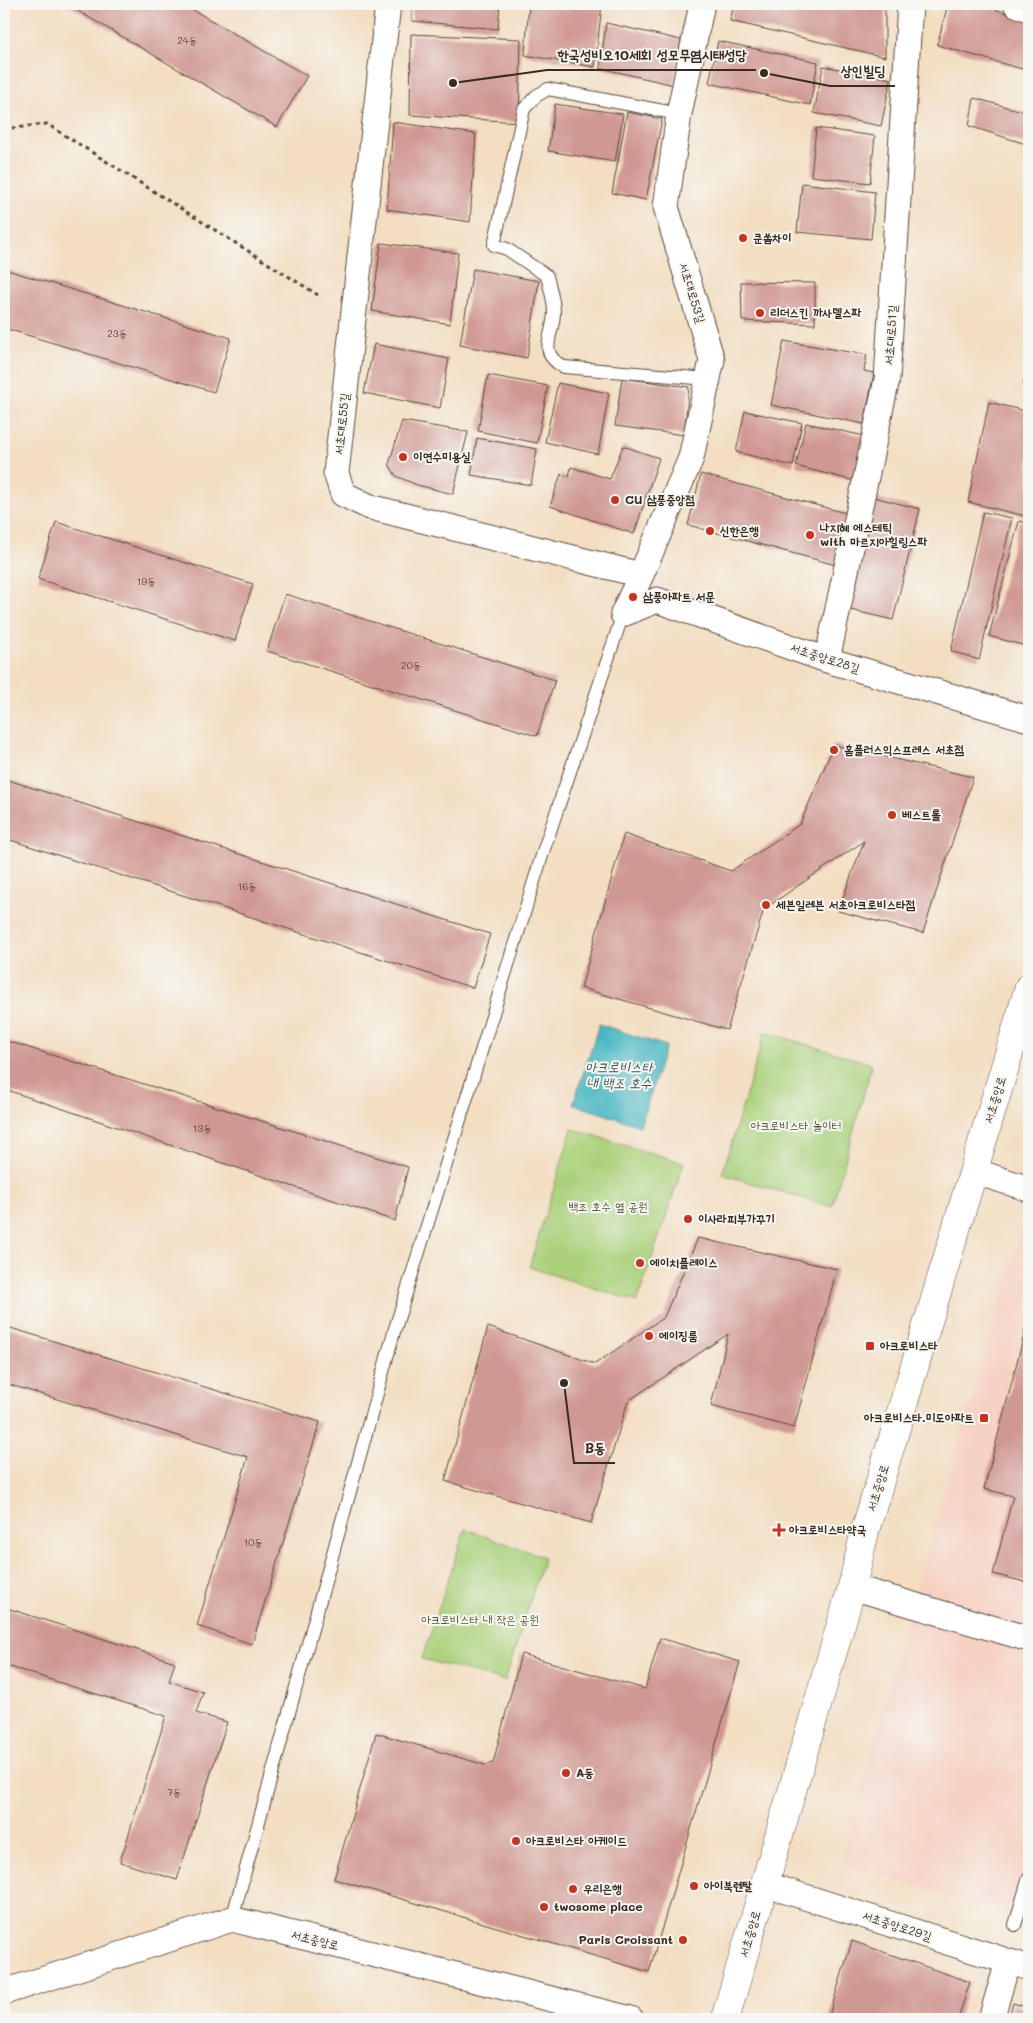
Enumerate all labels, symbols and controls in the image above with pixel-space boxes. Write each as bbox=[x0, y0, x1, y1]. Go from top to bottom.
house number: 24동 bbox=[177, 33, 197, 47]
callout: 한국성비오10세회 성모무염시태성당 bbox=[547, 41, 756, 70]
text: 한국성비오10세회 성모무염시태성당 bbox=[556, 45, 747, 64]
callout: 상인빌딩 bbox=[830, 57, 895, 86]
text: 상인빌딩 bbox=[840, 61, 886, 80]
place label: 쿤쏨차이 bbox=[753, 229, 792, 245]
marker: 쿤쏨차이 bbox=[737, 232, 749, 244]
street label: 서초대로53길 bbox=[676, 261, 710, 325]
place label: 리더스킨 까사델스파 bbox=[770, 304, 862, 320]
street label: 서초대로51길 bbox=[880, 304, 900, 366]
marker: 리더스킨 까사델스파 bbox=[754, 307, 766, 319]
house number: 23동 bbox=[107, 326, 127, 340]
street label: 서초대로55길 bbox=[330, 392, 352, 456]
place label: 이연수미용실 bbox=[413, 448, 471, 464]
marker: 이연수미용실 bbox=[397, 451, 409, 463]
place label: CU 삼풍중앙점 bbox=[625, 491, 695, 507]
marker: CU 삼풍중앙점 bbox=[609, 494, 621, 506]
place label: 나지혜 에스테틱 with 마르지아힐링스파 bbox=[819, 519, 928, 549]
place label: 신한은행 bbox=[720, 522, 759, 538]
marker: 신한은행 bbox=[704, 525, 716, 537]
marker: 나지혜 에스테틱 with 마르지아힐링스파 bbox=[804, 529, 816, 541]
house number: 19동 bbox=[137, 574, 155, 588]
place label: 삼풍아파트 서문 bbox=[643, 588, 715, 604]
marker: 삼풍아파트 서문 bbox=[627, 591, 639, 603]
street label: 서초중앙로28길 bbox=[789, 638, 862, 676]
house number: 20동 bbox=[401, 658, 421, 672]
place label: 홈플러스익스프레스 서초점 bbox=[844, 741, 965, 757]
marker: 홈플러스익스프레스 서초점 bbox=[828, 744, 840, 756]
place label: 베스트롤 bbox=[902, 806, 941, 822]
marker: 베스트롤 bbox=[886, 809, 898, 821]
house number: 16동 bbox=[238, 879, 256, 893]
place label: 세븐일레븐 서초아크로비스타점 bbox=[775, 896, 916, 912]
marker: 세븐일레븐 서초아크로비스타점 bbox=[760, 899, 772, 911]
water label: 아크로비스타 내 백조 호수 bbox=[585, 1057, 655, 1092]
street label: 서초중앙로 bbox=[979, 1074, 1009, 1125]
park label: 아크로비스타 놀이터 bbox=[751, 1117, 841, 1133]
house number: 13동 bbox=[193, 1121, 211, 1135]
park label: 백조 호수 옆 공원 bbox=[568, 1198, 648, 1214]
place label: 이사라피부가꾸기 bbox=[698, 1210, 775, 1226]
marker: 이사라피부가꾸기 bbox=[682, 1213, 694, 1225]
place label: 에이치플레이스 bbox=[649, 1254, 718, 1270]
marker: 에이치플레이스 bbox=[634, 1257, 646, 1269]
place label: 에이징룸 bbox=[658, 1327, 698, 1343]
marker: 에이징룸 bbox=[643, 1330, 655, 1342]
place label: 아크로비스타 bbox=[880, 1337, 938, 1353]
marker: 아크로비스타 bbox=[864, 1340, 876, 1352]
place label: 아크로비스타.미도아파트 bbox=[864, 1409, 974, 1425]
marker: 아크로비스타.미도아파트 bbox=[978, 1412, 990, 1424]
callout: B동 bbox=[574, 1434, 615, 1463]
text: B동 bbox=[585, 1438, 605, 1457]
street label: 서초중앙로 bbox=[862, 1462, 892, 1513]
place label: 아크로비스타약국 bbox=[789, 1521, 867, 1537]
marker: 아크로비스타약국 bbox=[773, 1524, 785, 1536]
house number: 10동 bbox=[244, 1535, 262, 1549]
park label: 아크로비스타 내 작은 공원 bbox=[421, 1611, 539, 1627]
place label: A동 bbox=[576, 1764, 594, 1780]
marker: A동 bbox=[560, 1767, 572, 1779]
house number: 7동 bbox=[167, 1785, 181, 1799]
place label: 아크로비스타 아케이드 bbox=[526, 1832, 627, 1848]
marker: 아크로비스타 아케이드 bbox=[510, 1835, 522, 1847]
place label: 아이북렌탈 bbox=[704, 1877, 753, 1893]
place label: 우리은행 bbox=[583, 1880, 622, 1896]
marker: 아이북렌탈 bbox=[688, 1880, 700, 1892]
marker: 우리은행 bbox=[567, 1883, 579, 1895]
place label: twosome place bbox=[554, 1898, 643, 1914]
marker: twosome place bbox=[538, 1901, 550, 1913]
street label: 서초중앙로29길 bbox=[861, 1906, 934, 1944]
street label: 서초중앙로 bbox=[735, 1908, 763, 1959]
street label: 서초중앙로 bbox=[290, 1925, 341, 1953]
place label: Paris Croissant bbox=[579, 1931, 673, 1947]
marker: Paris Croissant bbox=[677, 1934, 689, 1946]

